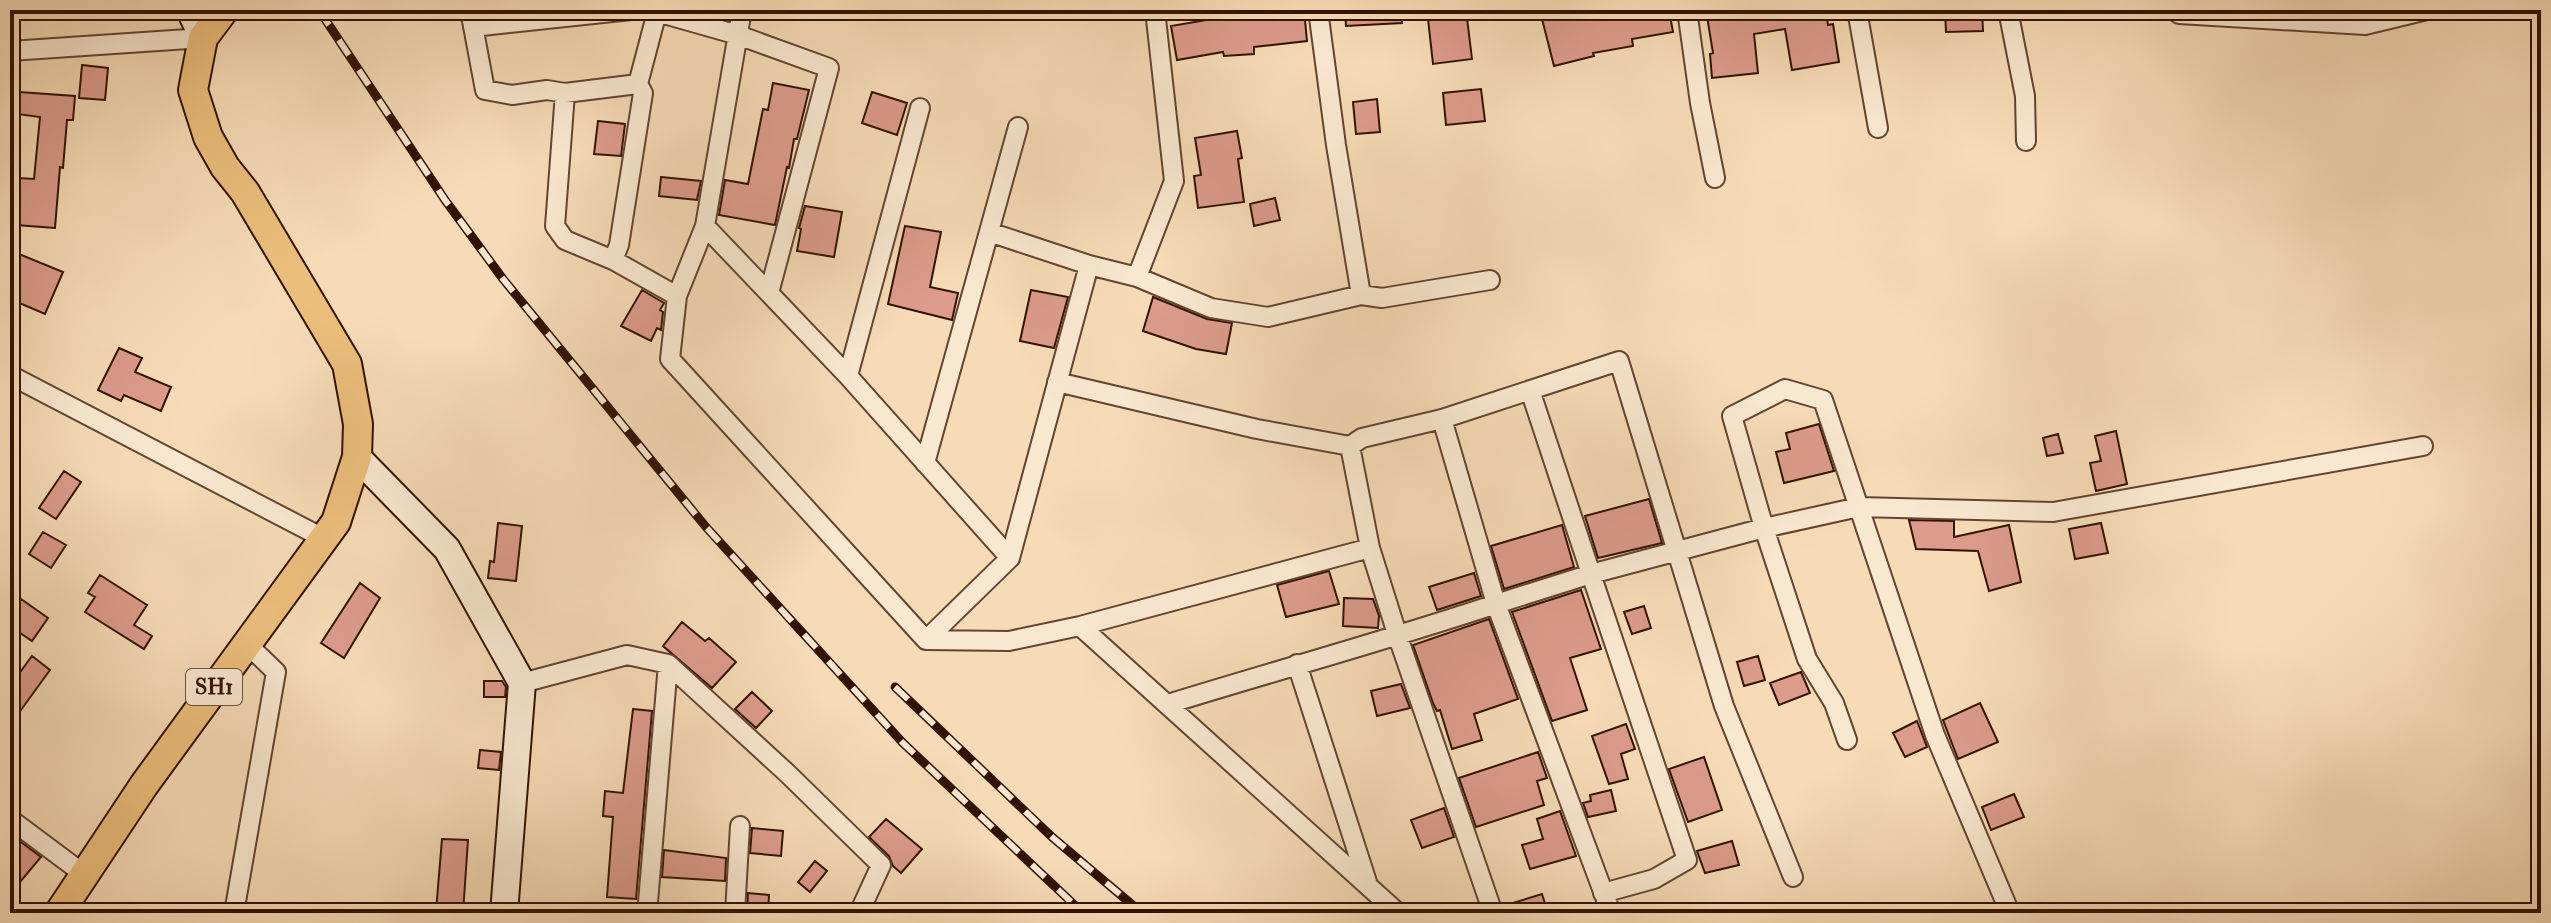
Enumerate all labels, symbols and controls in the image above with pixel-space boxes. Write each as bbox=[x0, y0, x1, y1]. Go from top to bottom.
road number: SH1 bbox=[186, 669, 242, 705]

